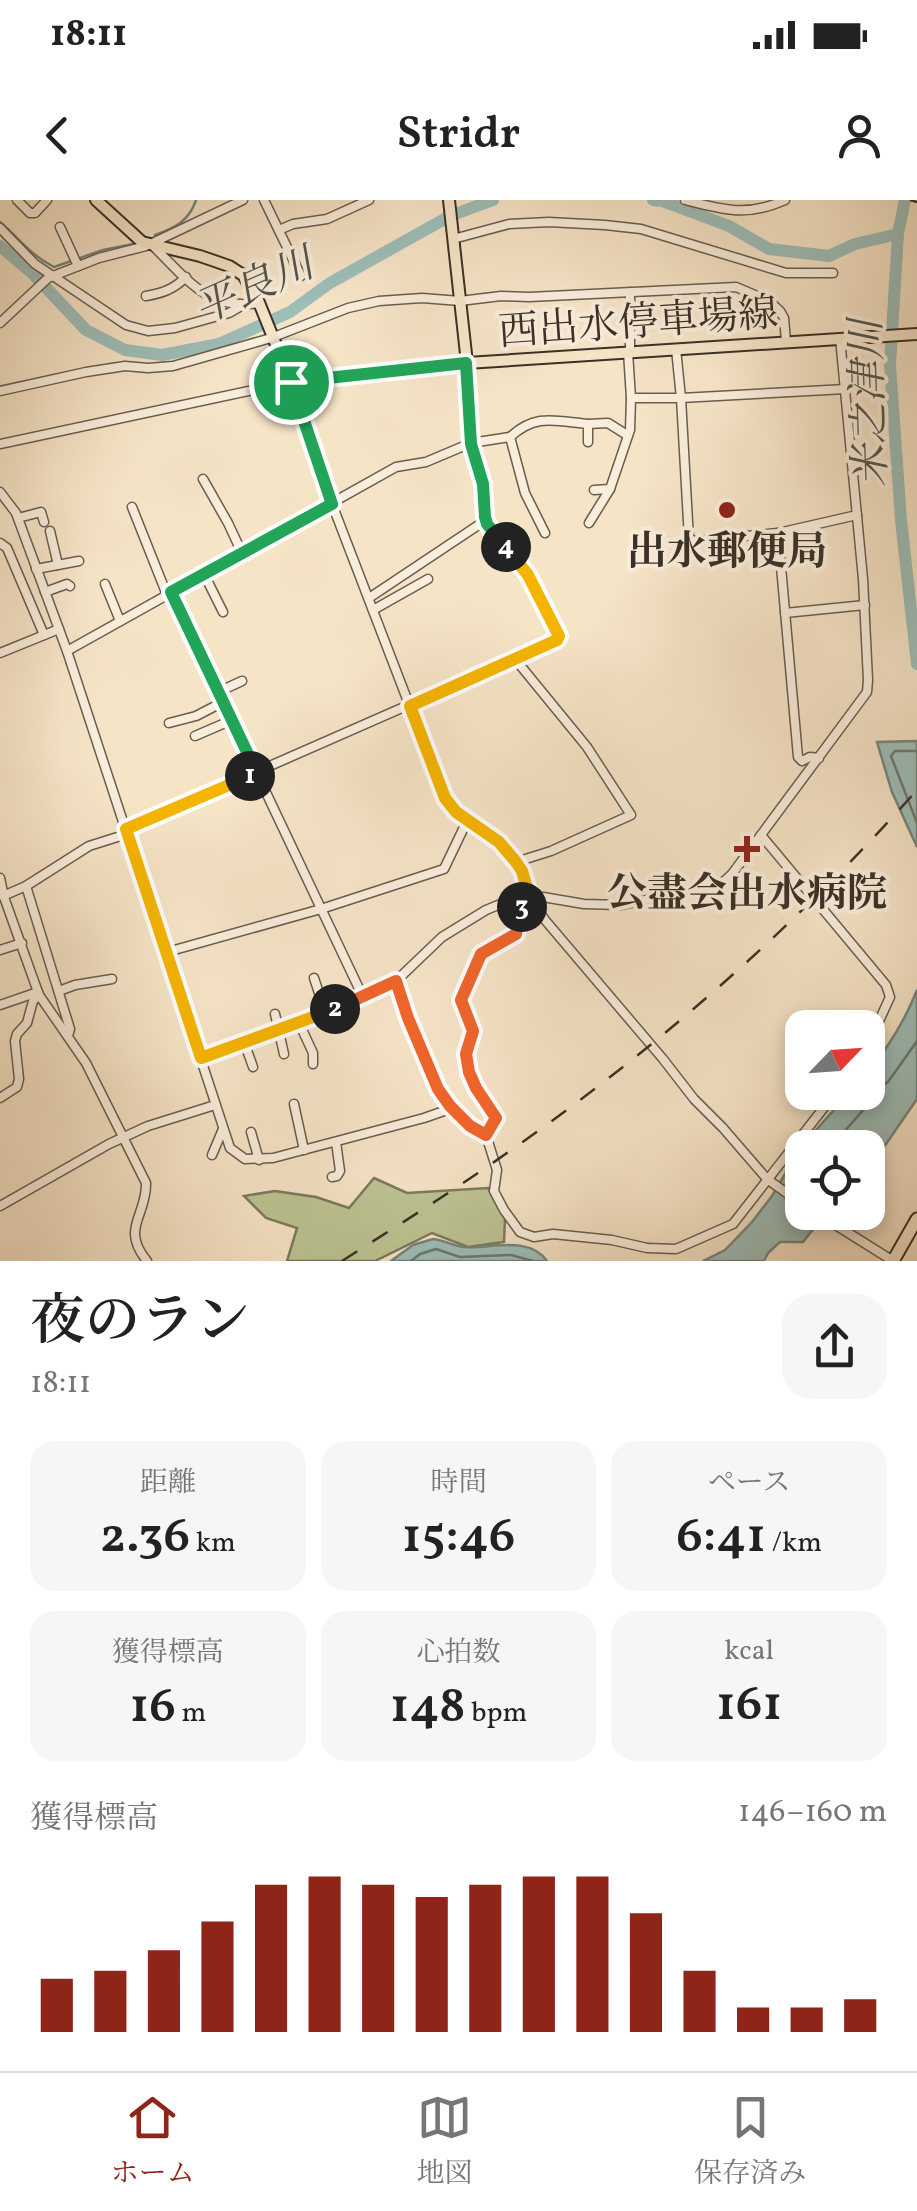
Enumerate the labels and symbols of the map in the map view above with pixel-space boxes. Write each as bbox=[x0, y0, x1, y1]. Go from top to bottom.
water label: 平良川 bbox=[185, 235, 328, 342]
street label: 西出水停車場線 bbox=[497, 287, 780, 363]
water label: 米之津川 bbox=[839, 314, 904, 488]
pin bbox=[249, 340, 334, 425]
marker: 出水郵便局 bbox=[716, 499, 738, 521]
pin: 4 bbox=[481, 522, 531, 572]
place label: 出水郵便局 bbox=[627, 526, 827, 582]
pin: 1 bbox=[225, 751, 275, 801]
marker: 公盡会出水病院 bbox=[734, 836, 760, 862]
place label: 公盡会出水病院 bbox=[607, 868, 887, 924]
pin: 3 bbox=[497, 882, 547, 932]
pin: 2 bbox=[310, 984, 360, 1034]
north arrow bbox=[785, 1010, 885, 1110]

